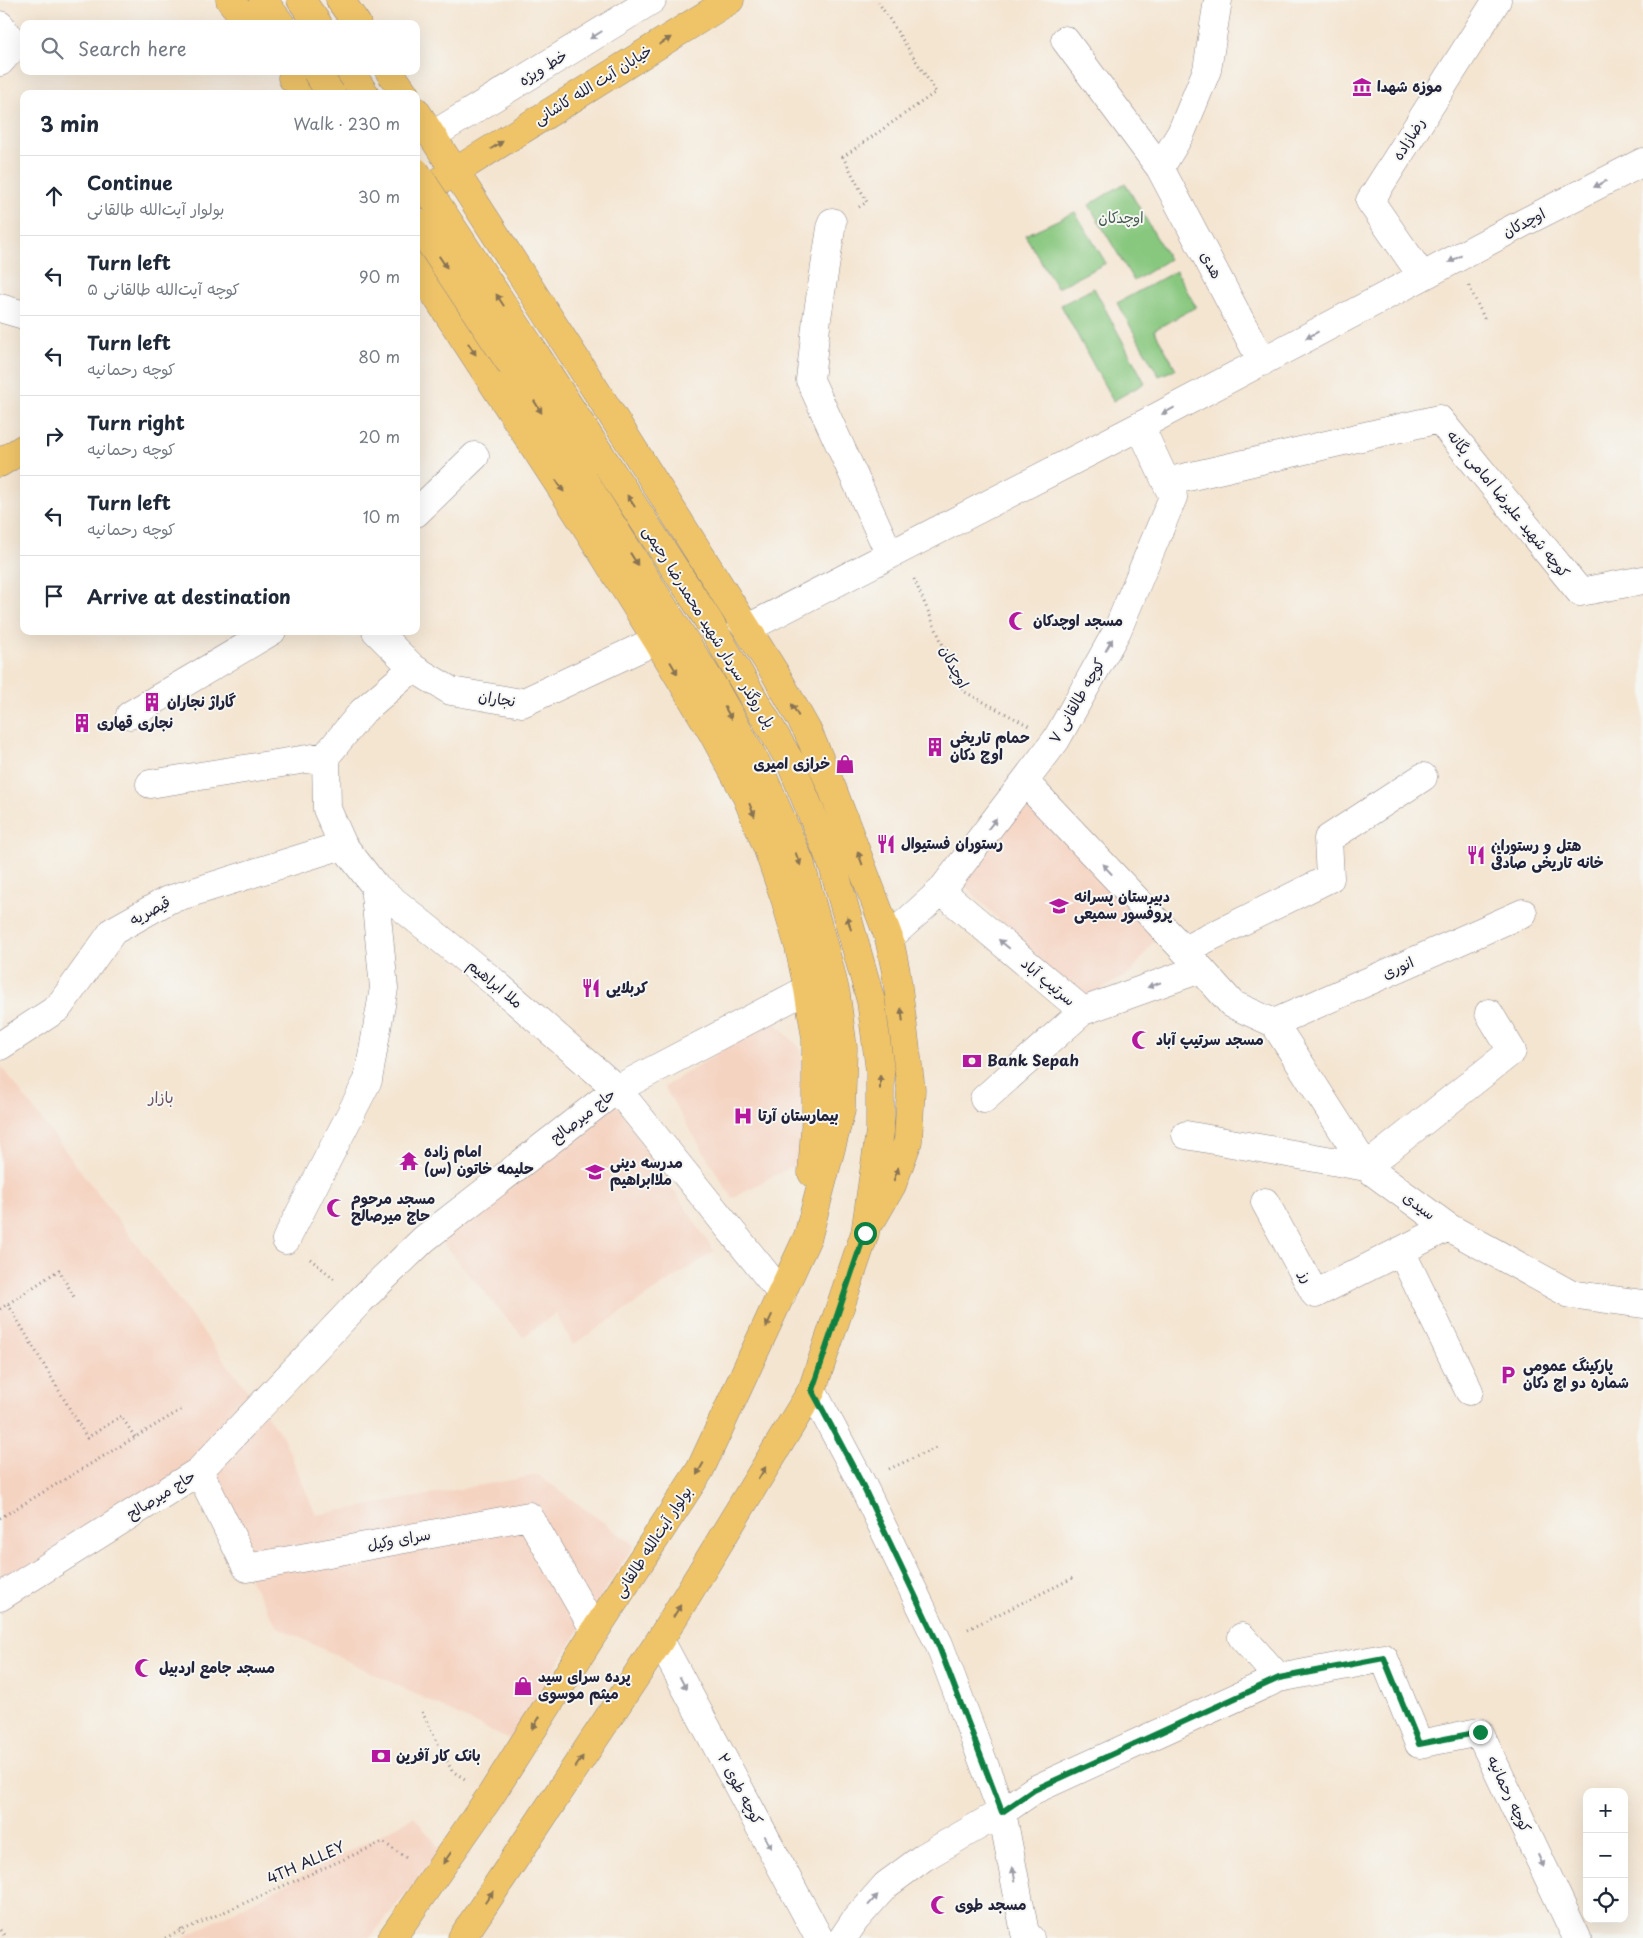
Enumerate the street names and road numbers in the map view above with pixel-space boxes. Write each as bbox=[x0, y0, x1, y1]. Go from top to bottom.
street label: خیابان آیت الله کاشانی bbox=[528, 38, 656, 129]
street label: خط ویژه bbox=[513, 43, 571, 91]
street label: رضازاده bbox=[1386, 112, 1430, 164]
street label: اوچدکان bbox=[1498, 201, 1549, 242]
street label: هدی bbox=[1195, 246, 1229, 282]
street label: کوچه شهید علیرضا امامی یگانه bbox=[1442, 424, 1576, 582]
street label: پل روگذر سردار شهید محمدرضا رحیمی bbox=[638, 521, 782, 732]
street label: اوچدکان bbox=[935, 641, 976, 692]
street label: کوچه طالقانی ۷ bbox=[1042, 653, 1110, 747]
street label: نجاران bbox=[477, 683, 517, 712]
street label: قیصریه bbox=[125, 889, 174, 930]
street label: انوری bbox=[1378, 950, 1417, 984]
street label: سرتیپ آباد bbox=[1017, 951, 1081, 1011]
street label: ملا ابراهیم bbox=[462, 953, 529, 1015]
street label: حاج میرصالح bbox=[544, 1082, 620, 1148]
street label: سیدی bbox=[1399, 1185, 1441, 1225]
street label: رز bbox=[1294, 1265, 1320, 1287]
street label: حاج میرصالح bbox=[121, 1463, 199, 1524]
street label: بولوار آیت‌الله طالقانی bbox=[607, 1481, 696, 1602]
street label: سرای وکیل bbox=[365, 1522, 432, 1555]
street label: کوچه طوی ۲ bbox=[713, 1748, 770, 1828]
street label: کوچه رحمانیه bbox=[1482, 1751, 1538, 1836]
street label: 4TH ALLEY bbox=[263, 1834, 348, 1889]

